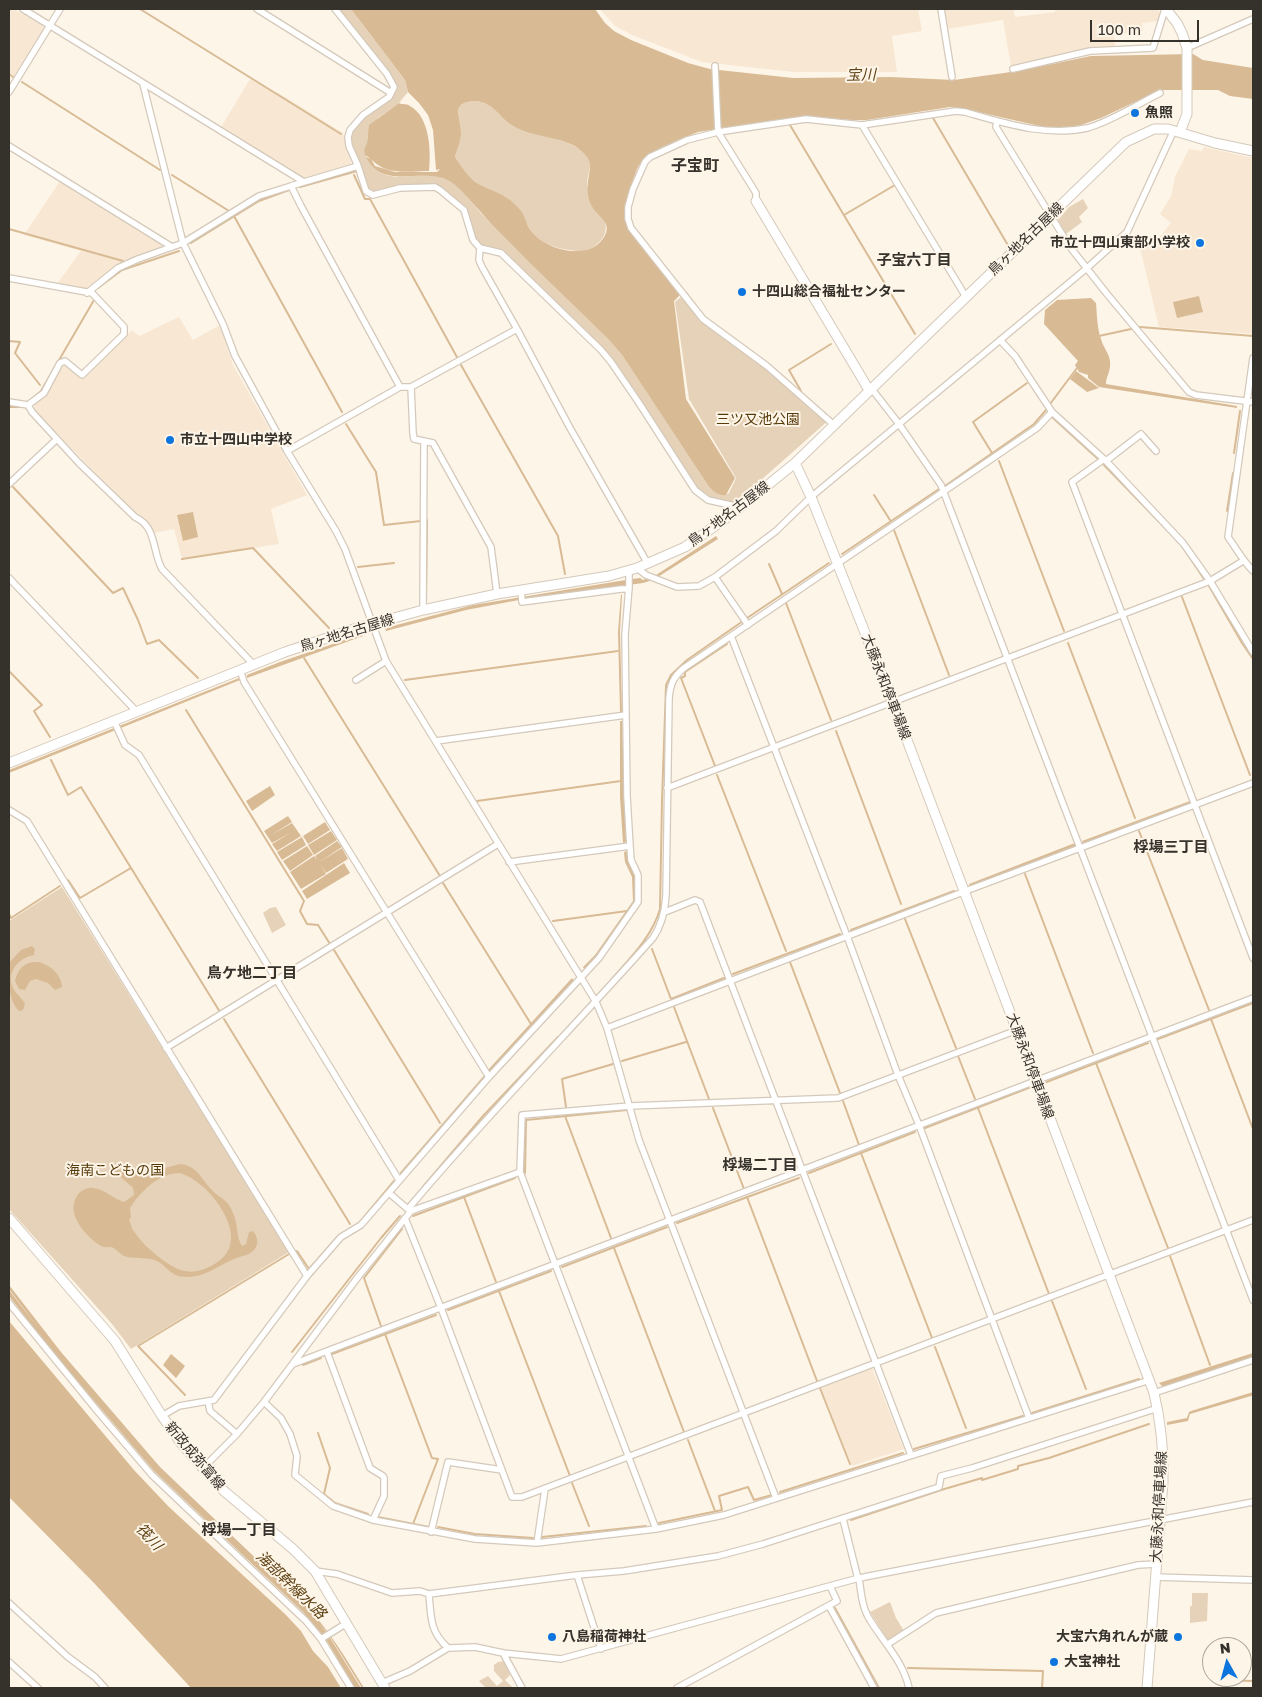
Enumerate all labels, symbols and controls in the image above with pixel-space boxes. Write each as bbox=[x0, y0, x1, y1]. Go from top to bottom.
scale bar bbox=[1092, 10, 1201, 42]
text: 100 m bbox=[1098, 20, 1141, 38]
water label: 宝川 bbox=[846, 66, 876, 84]
place label: 魚照 bbox=[1145, 105, 1173, 121]
marker: 魚照 bbox=[1129, 107, 1141, 119]
district label: 子宝町 bbox=[671, 156, 719, 176]
street label: 鳥ヶ地名古屋線 bbox=[985, 199, 1067, 279]
place label: 市立十四山東部小学校 bbox=[1050, 235, 1190, 251]
marker: 市立十四山東部小学校 bbox=[1194, 237, 1206, 249]
district label: 子宝六丁目 bbox=[877, 251, 951, 269]
place label: 十四山総合福祉センター bbox=[752, 284, 906, 300]
marker: 十四山総合福祉センター bbox=[736, 286, 748, 298]
park label: 三ツ又池公園 bbox=[716, 412, 800, 428]
place label: 市立十四山中学校 bbox=[180, 432, 292, 448]
marker: 市立十四山中学校 bbox=[164, 434, 176, 446]
street label: 鳥ヶ地名古屋線 bbox=[685, 478, 773, 550]
street label: 鳥ヶ地名古屋線 bbox=[298, 611, 396, 655]
street label: 大藤永和停車場線 bbox=[858, 632, 914, 742]
district label: 桴場三丁目 bbox=[1134, 838, 1208, 856]
district label: 鳥ケ地二丁目 bbox=[207, 964, 297, 982]
street label: 大藤永和停車場線 bbox=[1003, 1011, 1057, 1121]
district label: 桴場二丁目 bbox=[723, 1156, 797, 1174]
park label: 海南こどもの国 bbox=[66, 1163, 164, 1179]
street label: 新政成弥富線 bbox=[162, 1418, 228, 1494]
street label: 大藤永和停車場線 bbox=[1148, 1451, 1170, 1563]
water label: 筏川 bbox=[132, 1520, 166, 1554]
district label: 桴場一丁目 bbox=[202, 1521, 276, 1539]
water label: 海部幹線水路 bbox=[252, 1547, 330, 1623]
place label: 八島稲荷神社 bbox=[562, 1629, 646, 1645]
place label: 大宝六角れんが蔵 bbox=[1056, 1629, 1168, 1645]
marker: 八島稲荷神社 bbox=[546, 1631, 558, 1643]
marker: 大宝六角れんが蔵 bbox=[1172, 1631, 1184, 1643]
north arrow bbox=[1202, 1637, 1252, 1687]
text: N bbox=[1219, 1639, 1232, 1657]
place label: 大宝神社 bbox=[1064, 1654, 1120, 1670]
marker: 大宝神社 bbox=[1048, 1656, 1060, 1668]

